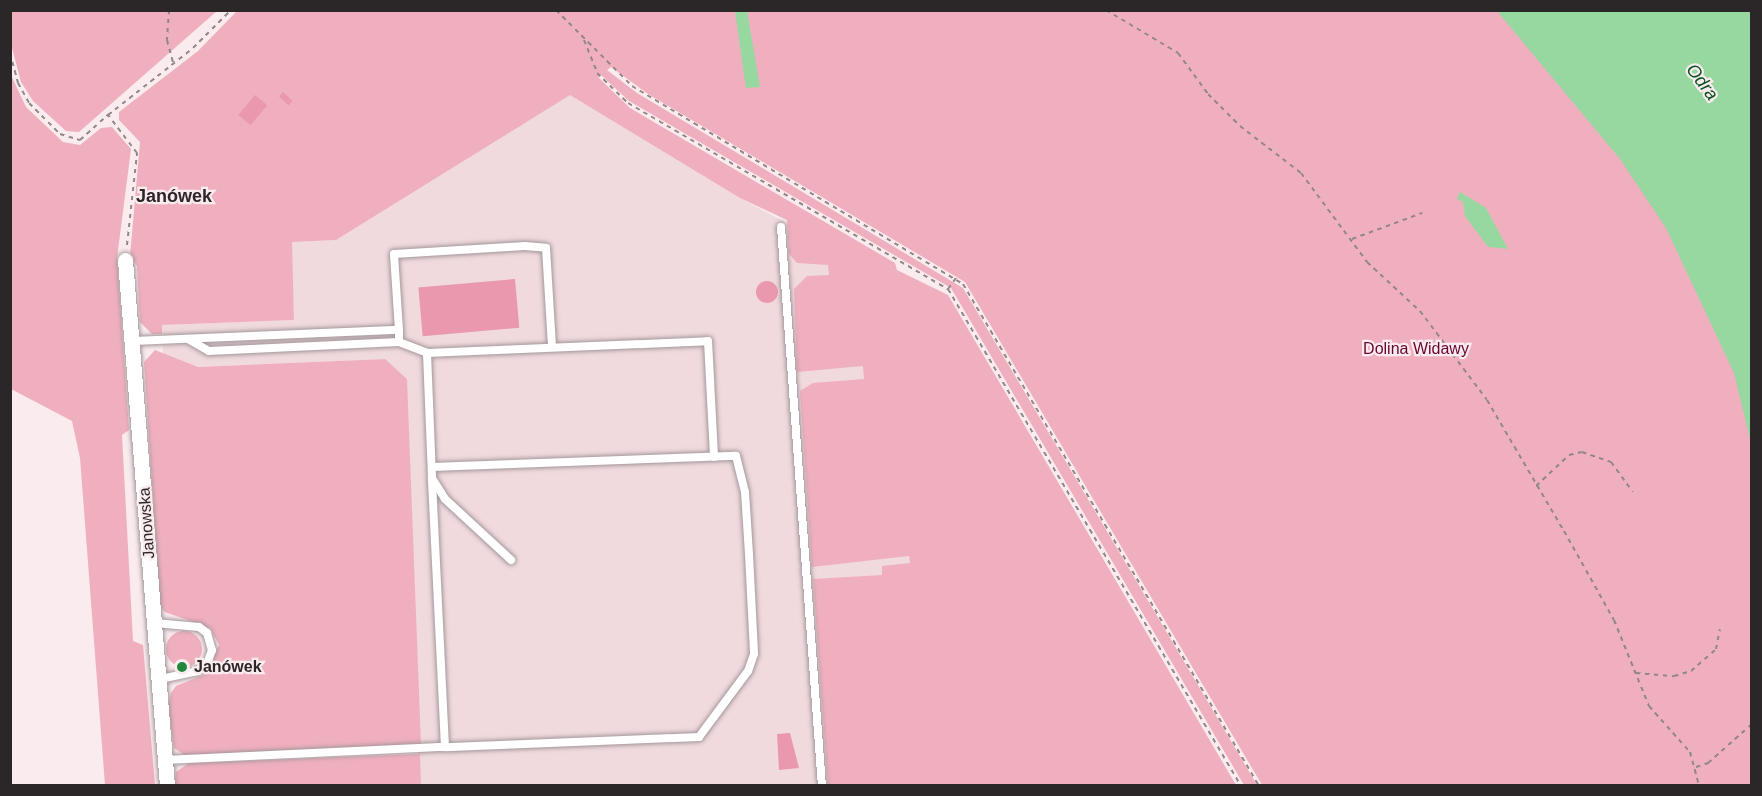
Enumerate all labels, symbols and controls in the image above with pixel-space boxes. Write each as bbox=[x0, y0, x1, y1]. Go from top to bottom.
water label: Odra bbox=[1681, 60, 1723, 104]
district label: Janówek bbox=[136, 185, 212, 207]
park label: Dolina Widawy bbox=[1363, 339, 1469, 359]
street label: Janowska bbox=[135, 487, 159, 559]
place label: Janówek bbox=[194, 657, 262, 677]
marker: Janówek bbox=[175, 660, 189, 674]

